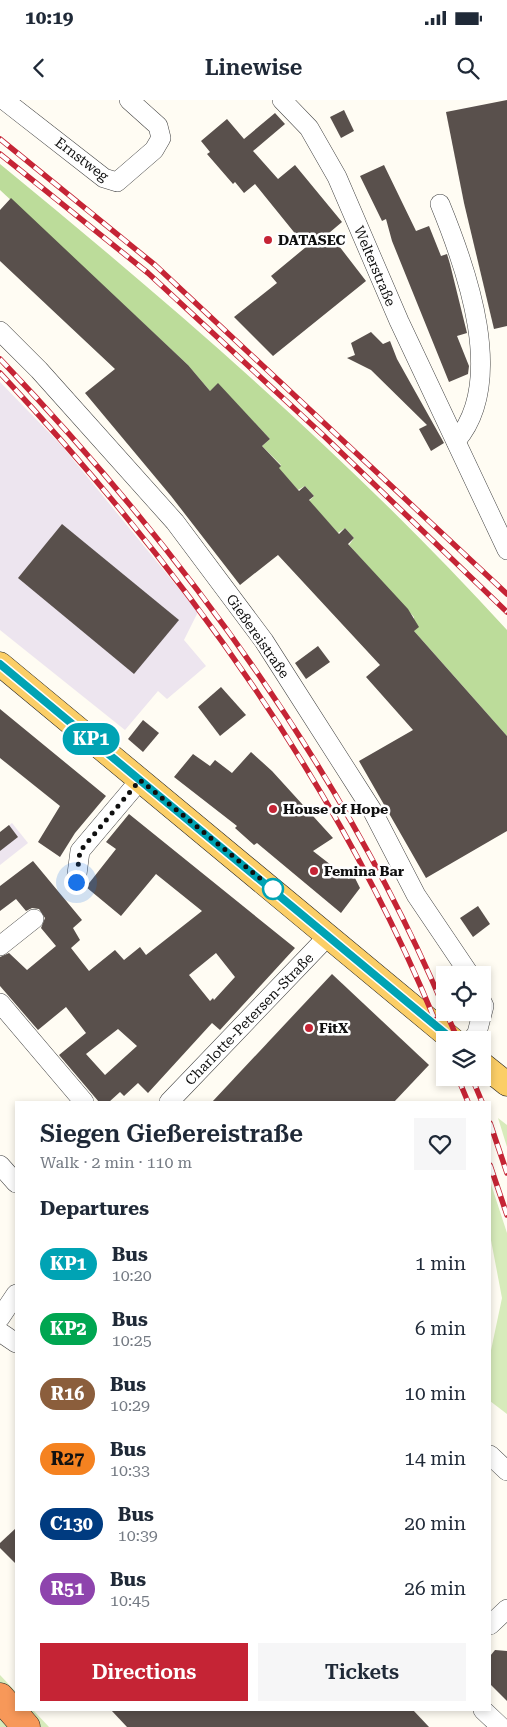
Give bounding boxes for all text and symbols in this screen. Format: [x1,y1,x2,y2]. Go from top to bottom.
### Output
text: 10:19 [25,6,74,29]
icon: back [25,54,53,82]
icon: search [454,54,482,82]
text: Linewise [205,55,302,80]
street label: Ernstweg [52,134,112,184]
street label: Welterstraße [351,224,399,309]
place label: DATASEC [278,232,346,248]
marker: DATASEC [262,234,274,246]
street label: Gießereistraße [223,591,293,681]
line badge: KP1 [62,723,120,755]
text: KP1 [73,728,109,749]
place label: House of Hope [283,801,388,817]
marker: House of Hope [267,803,279,815]
place label: Femina Bar [324,863,405,879]
marker: Femina Bar [308,865,320,877]
your location [64,870,89,895]
unlabelled marker [262,878,284,900]
street label: Charlotte-Petersen-Straße [182,949,317,1088]
map controls [436,966,491,1086]
button: locate [436,966,491,1021]
place label: FitX [319,1020,349,1036]
marker: FitX [303,1022,315,1034]
button: layers [436,1031,491,1086]
button: heart [414,1118,466,1170]
text: Siegen Gießereistraße [40,1120,303,1148]
text: Walk · 2 min · 110 m [40,1153,192,1172]
text: Departures [40,1197,149,1220]
text: Bus [112,1243,148,1266]
text: 1 min [415,1252,466,1275]
text: KP1 [50,1253,87,1274]
text: 10:20 [112,1266,152,1285]
text: Bus [112,1308,148,1331]
text: 6 min [415,1317,466,1340]
text: KP2 [50,1318,87,1339]
text: 10:25 [112,1331,152,1350]
text: Bus [110,1373,146,1396]
text: 10 min [404,1382,466,1405]
text: R16 [51,1383,84,1404]
text: 10:29 [110,1396,150,1415]
text: Bus [110,1438,146,1461]
text: 14 min [404,1447,466,1470]
text: R27 [51,1448,84,1469]
text: 10:33 [110,1461,150,1480]
text: Bus [118,1503,154,1526]
text: 20 min [404,1512,466,1535]
text: C130 [50,1513,93,1534]
text: 10:39 [118,1526,158,1545]
text: Bus [110,1568,146,1591]
text: 26 min [404,1577,466,1600]
text: R51 [51,1578,84,1599]
text: 10:45 [110,1591,150,1610]
button: Directions [40,1643,248,1701]
button: Tickets [258,1643,466,1701]

